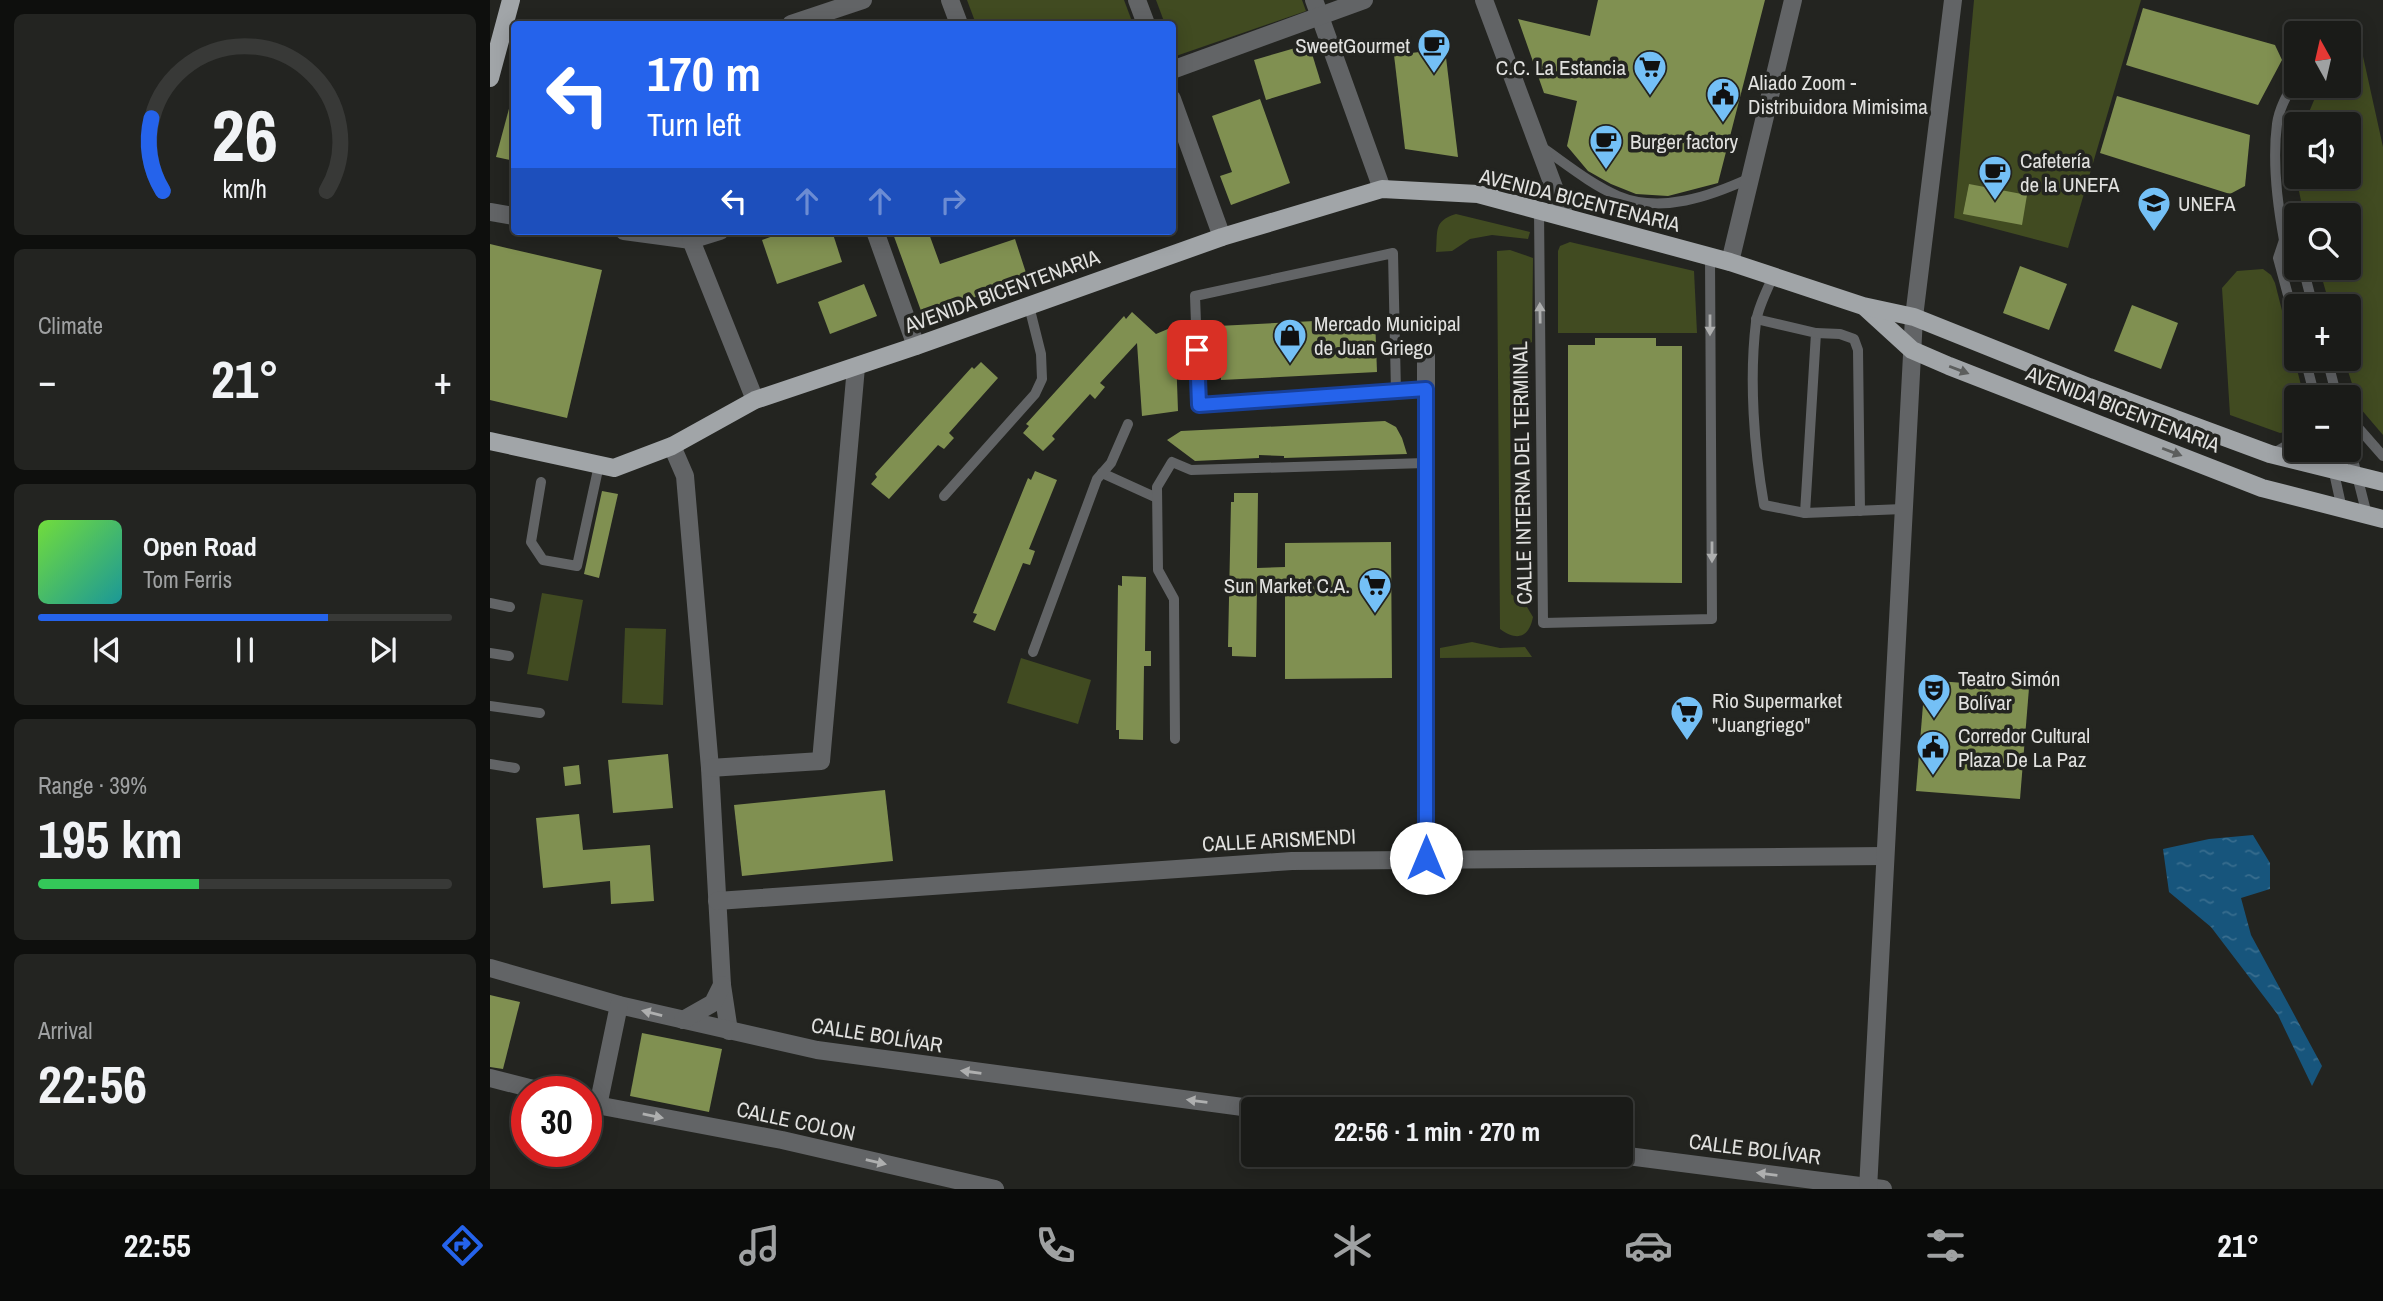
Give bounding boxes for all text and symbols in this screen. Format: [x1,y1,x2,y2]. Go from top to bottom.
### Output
north arrow [2284,21,2361,98]
map controls [2284,21,2361,462]
cafe icon: SweetGourmet [1415,26,1453,75]
place label: SweetGourmet [1295,31,1410,60]
text: 170 m [647,40,761,106]
supermarket icon: C.C. La Estancia [1631,48,1669,97]
icon: left [532,49,623,140]
place label: C.C. La Estancia [1496,53,1626,82]
place label: Aliado Zoom - Distribuidora Mimisima [1747,68,1928,121]
public building icon: Aliado Zoom - Distribuidora Mimisima [1704,75,1742,124]
text: 26 [212,86,278,184]
text: Turn left [647,103,741,146]
button: sound [2284,112,2361,189]
cafe icon: Burger factory [1587,122,1625,171]
place label: Burger factory [1630,127,1739,156]
place label: Cafetería de la UNEFA [2020,146,2120,199]
cafe icon: Cafetería de la UNEFA [1976,153,2014,202]
street label: AVENIDA BICENTENARIA [1476,161,1684,239]
text: km/h [223,171,267,205]
icon: left [715,182,753,220]
icon: ahead [788,182,826,220]
icon: ahead [861,182,899,220]
icon: right [934,182,972,220]
school or university icon: UNEFA [2135,184,2173,233]
place label: UNEFA [2178,189,2236,218]
button: search [2284,203,2361,280]
street label: AVENIDA BICENTENARIA [900,242,1104,340]
button: + [2284,294,2361,371]
one-way arrow [1534,302,1546,324]
place label: Mercado Municipal de Juan Griego [1314,309,1460,362]
text: Climate [38,310,103,341]
one-way arrow [1704,314,1716,336]
shop icon: Mercado Municipal de Juan Griego [1271,316,1309,365]
pin [1167,320,1227,380]
icon: arrive [1178,331,1216,369]
street label: CALLE INTERNA DEL TERMINAL [1505,341,1539,605]
text: 21° [211,344,279,414]
text: − [38,355,56,406]
text: + [434,355,452,406]
street label: AVENIDA BICENTENARIA [2021,358,2225,460]
one-way arrow [1949,365,1970,376]
button: − [2284,385,2361,462]
one-way arrow [2161,446,2182,457]
text: Open Road [143,529,257,564]
one-way arrow [1706,542,1717,564]
text: Tom Ferris [143,564,232,595]
supermarket icon: Sun Market C.A. [1356,566,1394,615]
place label: Sun Market C.A. [1224,571,1350,600]
icon: previous [88,631,126,669]
icon: pause [226,631,264,669]
icon: next [364,631,402,669]
place label: Teatro Simón Bolívar [1958,664,2060,717]
theatre icon: Teatro Simón Bolívar [1915,671,1953,720]
place label: Rio Supermarket "Juangriego" [1712,686,1842,739]
supermarket icon: Rio Supermarket "Juangriego" [1668,693,1706,742]
place label: Corredor Cultural Plaza De La Paz [1958,721,2090,774]
public building icon: Corredor Cultural Plaza De La Paz [1914,728,1952,777]
text: Range · 39% [38,770,147,801]
text: 195 km [38,804,183,874]
street label: CALLE ARISMENDI [1201,821,1357,859]
position arrow [1389,821,1463,895]
one-way arrow [640,1007,662,1018]
street label: CALLE BOLÍVAR [809,1010,945,1060]
text: Arrival [38,1015,93,1046]
text: 22:56 [38,1049,147,1119]
one-way arrow [960,1066,982,1077]
speed limit sign: 30 [511,1076,602,1167]
street label: CALLE COLON [734,1094,858,1148]
one-way arrow [1186,1095,1208,1106]
one-way arrow [642,1111,664,1122]
text: 22:56 · 1 min · 270 m [1334,1114,1540,1149]
street label: CALLE BOLÍVAR [1687,1127,1823,1171]
one-way arrow [865,1157,887,1168]
one-way arrow [1756,1168,1778,1179]
icon: directions [438,1221,487,1270]
icon: music [735,1221,784,1270]
icon: phone [1031,1221,1080,1270]
icon: climate [1328,1221,1377,1270]
icon: car [1624,1221,1673,1270]
icon: filters [1921,1221,1970,1270]
text: 22:55 [124,1224,191,1267]
text: 21° [2217,1224,2259,1267]

